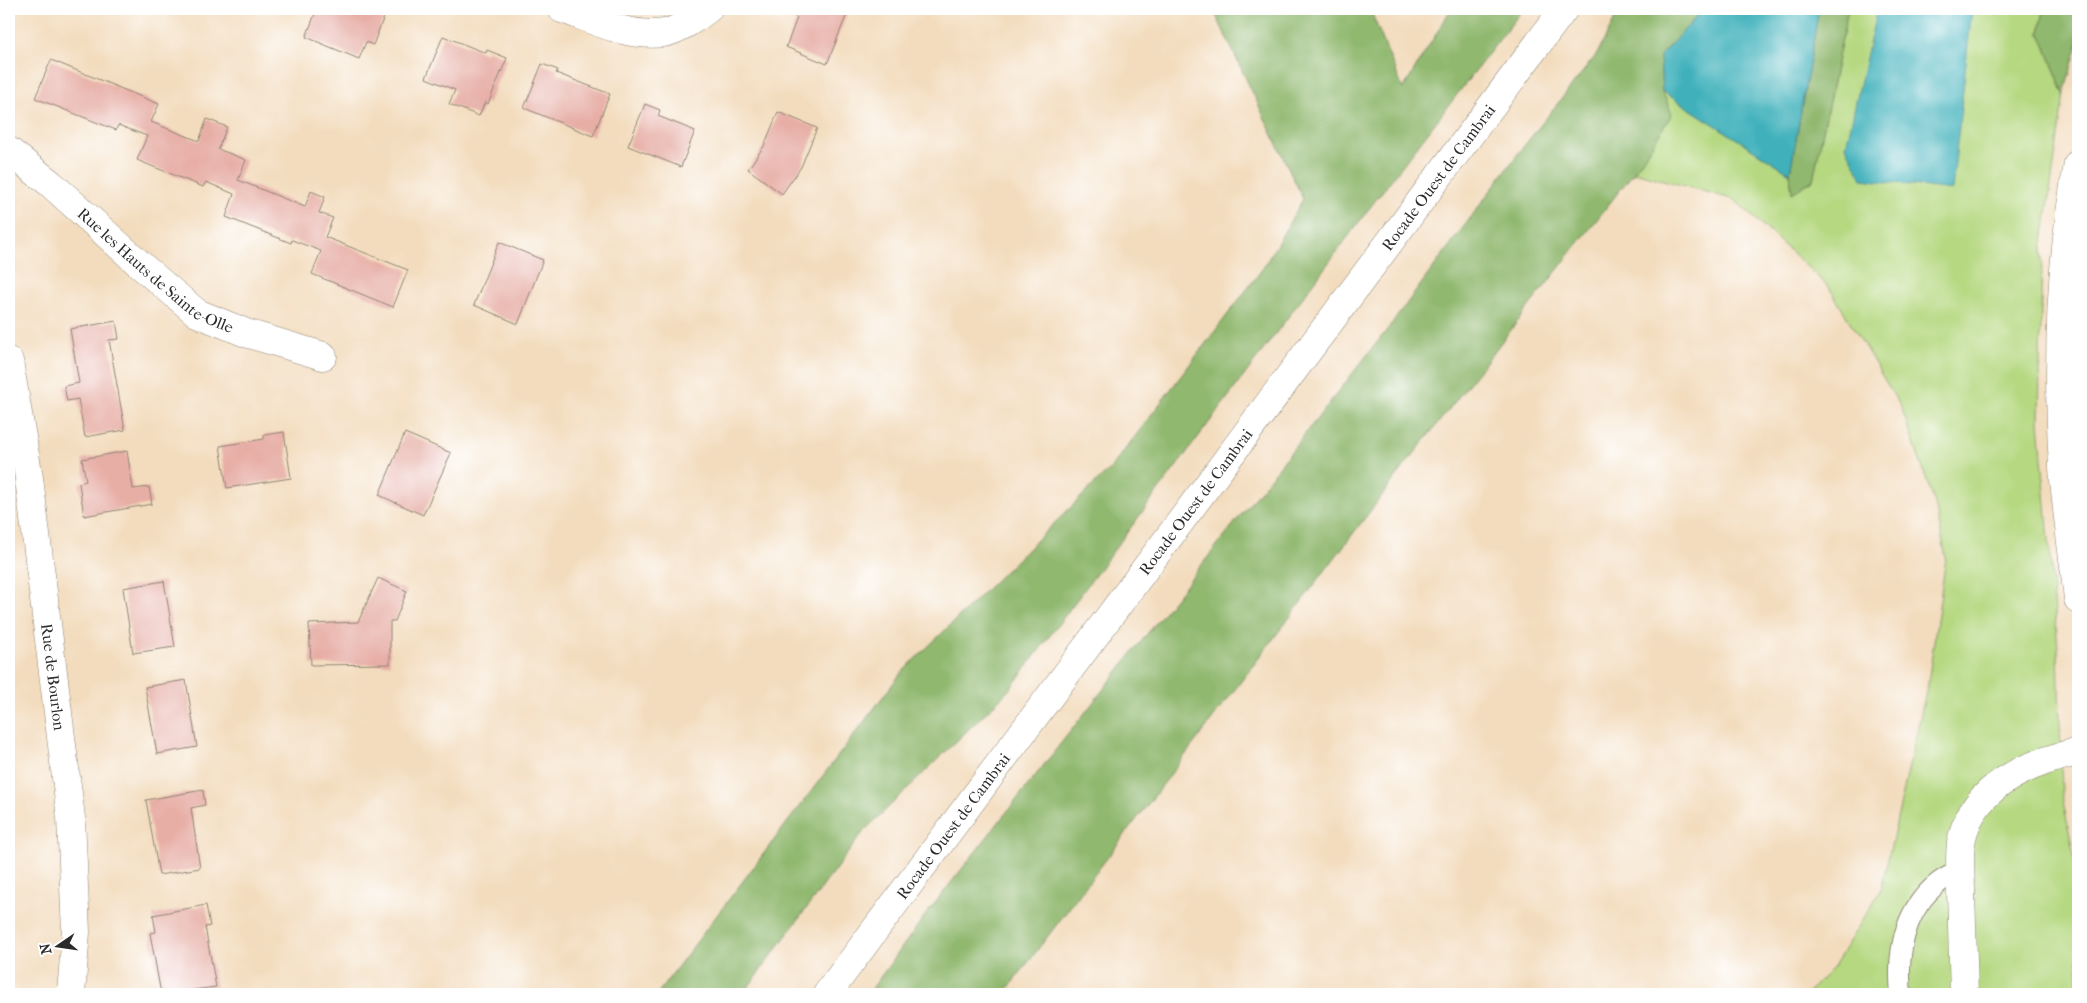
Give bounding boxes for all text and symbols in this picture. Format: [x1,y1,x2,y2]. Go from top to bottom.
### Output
street label: Rocade Ouest de Cambrai [1378,101,1499,254]
street label: Rue les Hauts de Sainte-Olle [74,204,236,337]
street label: Rocade Ouest de Cambrai [1135,425,1257,579]
street label: Rue de Bourlon [37,622,69,732]
street label: Rocade Ouest de Cambrai [892,749,1014,903]
north arrow [32,920,82,970]
text: N [36,941,55,956]

